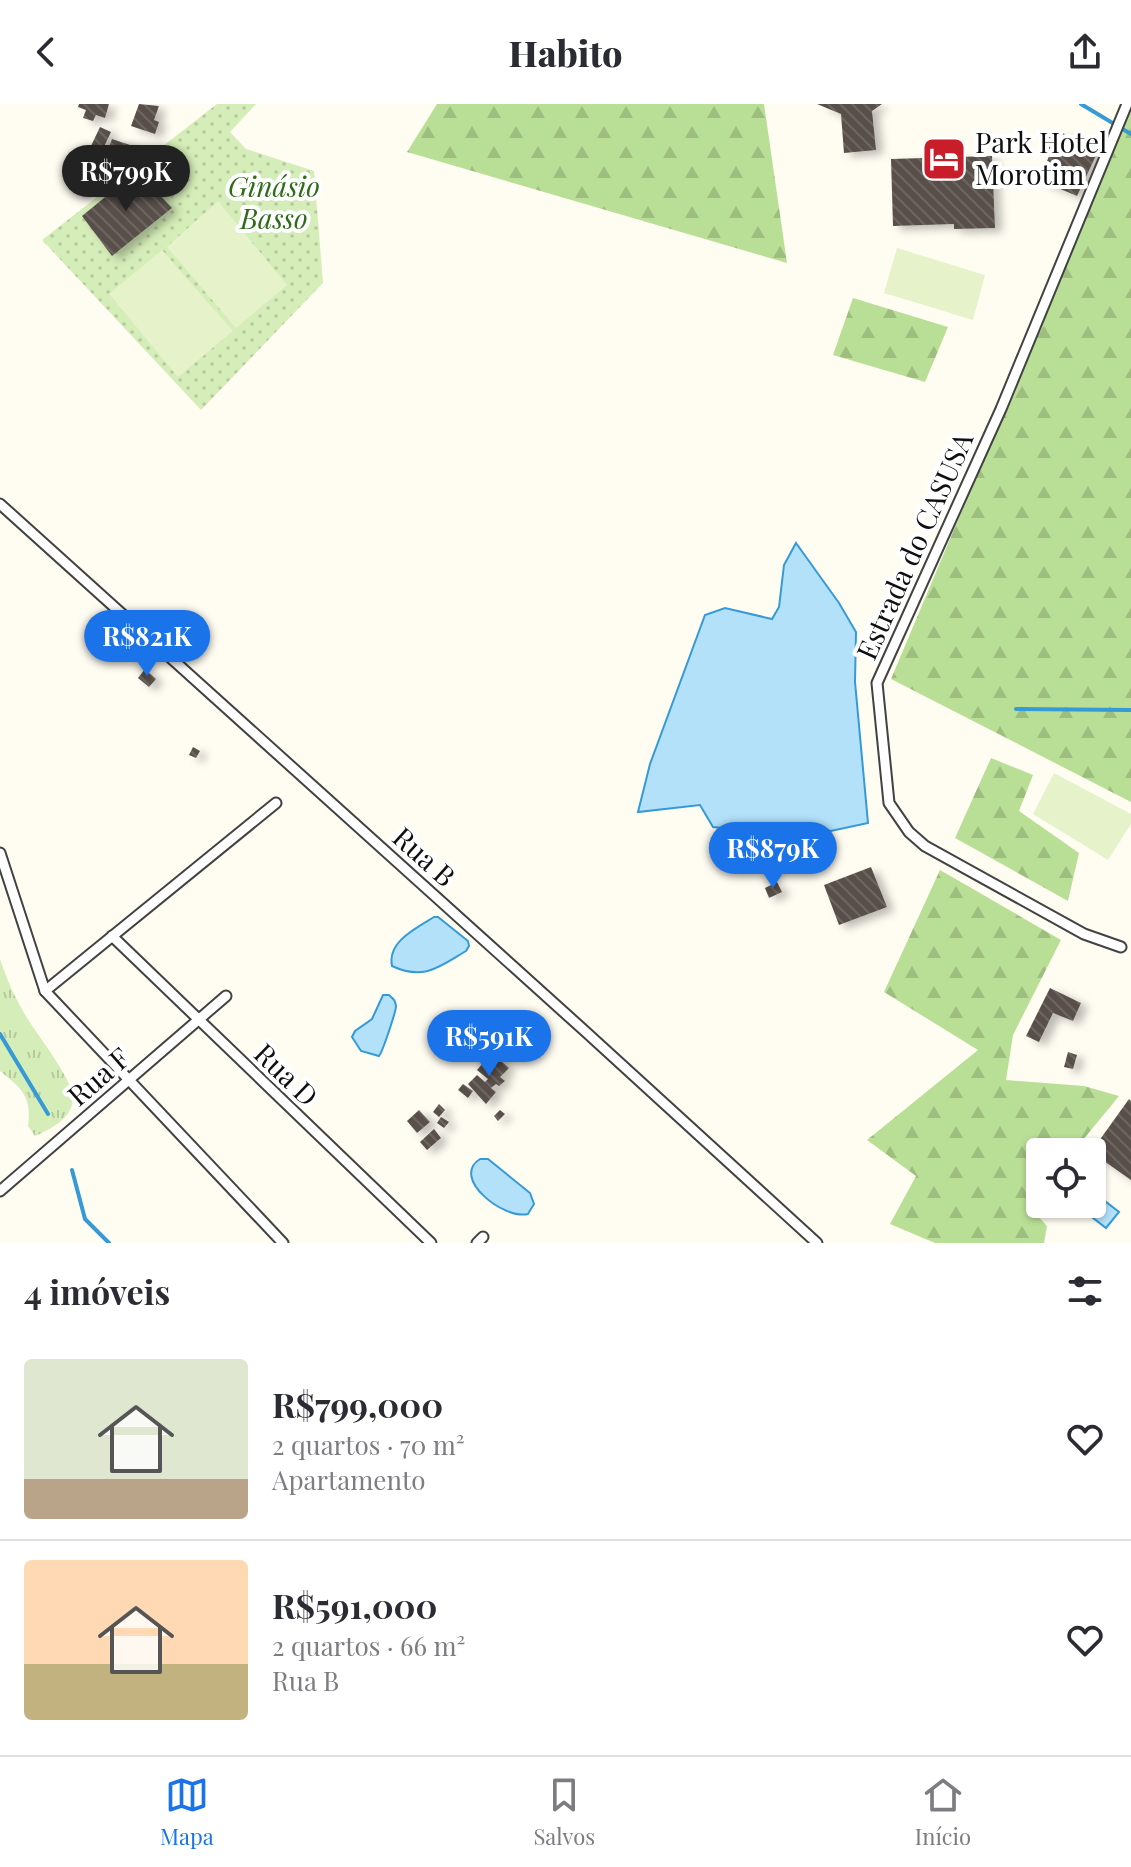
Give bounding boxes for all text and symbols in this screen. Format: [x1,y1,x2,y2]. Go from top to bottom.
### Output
text: Habito [509,28,622,76]
icon: back [24,30,68,74]
icon: share [1063,30,1107,74]
place label: Park Hotel Morotim [975,123,1107,192]
hotel icon: Park Hotel Morotim [920,135,968,183]
pin: R$799K [61,145,191,213]
text: R$799K [80,153,172,188]
park label: Ginásio Basso [228,167,320,236]
street label: Estrada do CASUSA [847,426,981,665]
pin: R$821K [82,610,212,678]
text: R$821K [102,618,192,653]
street label: Rua B [386,818,464,894]
pin: R$879K [708,822,838,890]
text: R$879K [727,830,819,865]
pin: R$591K [424,1010,554,1078]
text: R$591K [445,1018,533,1053]
street label: Rua D [247,1034,327,1113]
street label: Rua F [59,1039,137,1113]
map controls [1026,1138,1106,1218]
button: locate [1026,1138,1106,1218]
text: 4 imóveis [24,1268,170,1314]
icon: filters [1063,1269,1107,1313]
text: R$799,000 [272,1381,443,1427]
icon: home [88,1391,184,1487]
icon: heart [1063,1417,1107,1461]
text: 2 quartos · 70 m² [272,1427,465,1462]
text: Apartamento [272,1462,425,1497]
text: R$591,000 [272,1582,437,1628]
icon: home [88,1592,184,1688]
icon: heart [1063,1618,1107,1662]
text: 2 quartos · 66 m² [272,1628,465,1663]
text: Rua B [272,1663,339,1698]
tab: Mapa [160,1773,214,1851]
tab: Salvos [533,1773,595,1851]
tab: Início [915,1773,971,1851]

